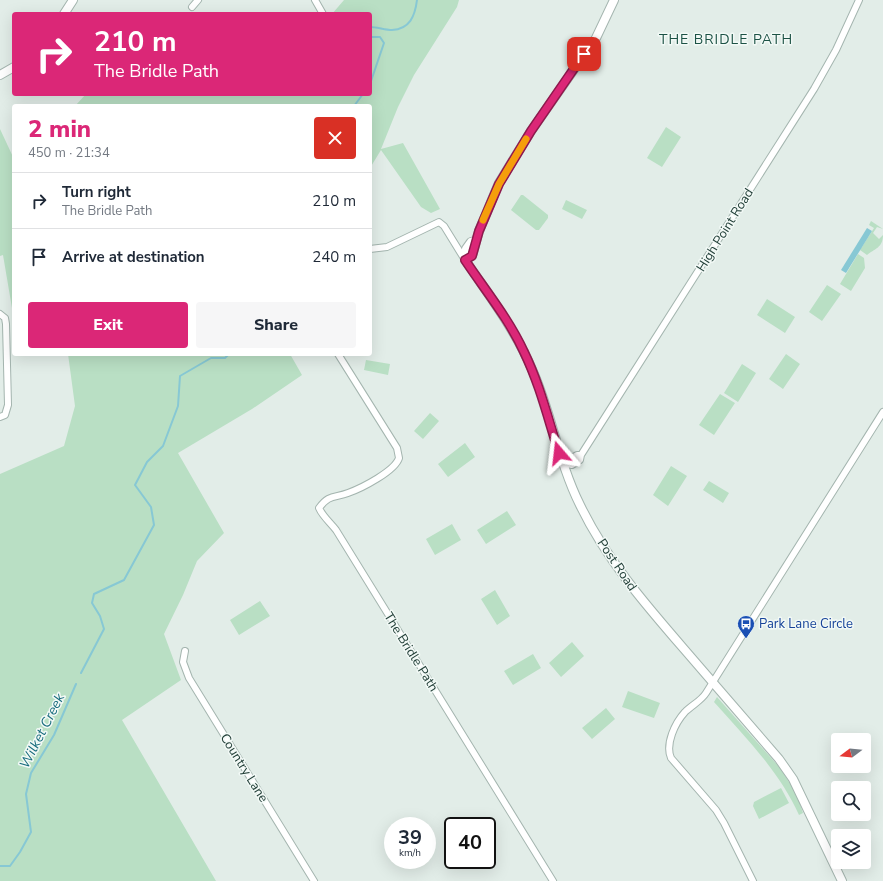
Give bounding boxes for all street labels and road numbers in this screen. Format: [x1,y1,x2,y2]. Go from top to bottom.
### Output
street label: High Point Road [692,185,758,275]
street label: Post Road [593,535,641,595]
street label: The Bridle Path [379,609,443,695]
street label: Country Lane [216,730,272,806]

